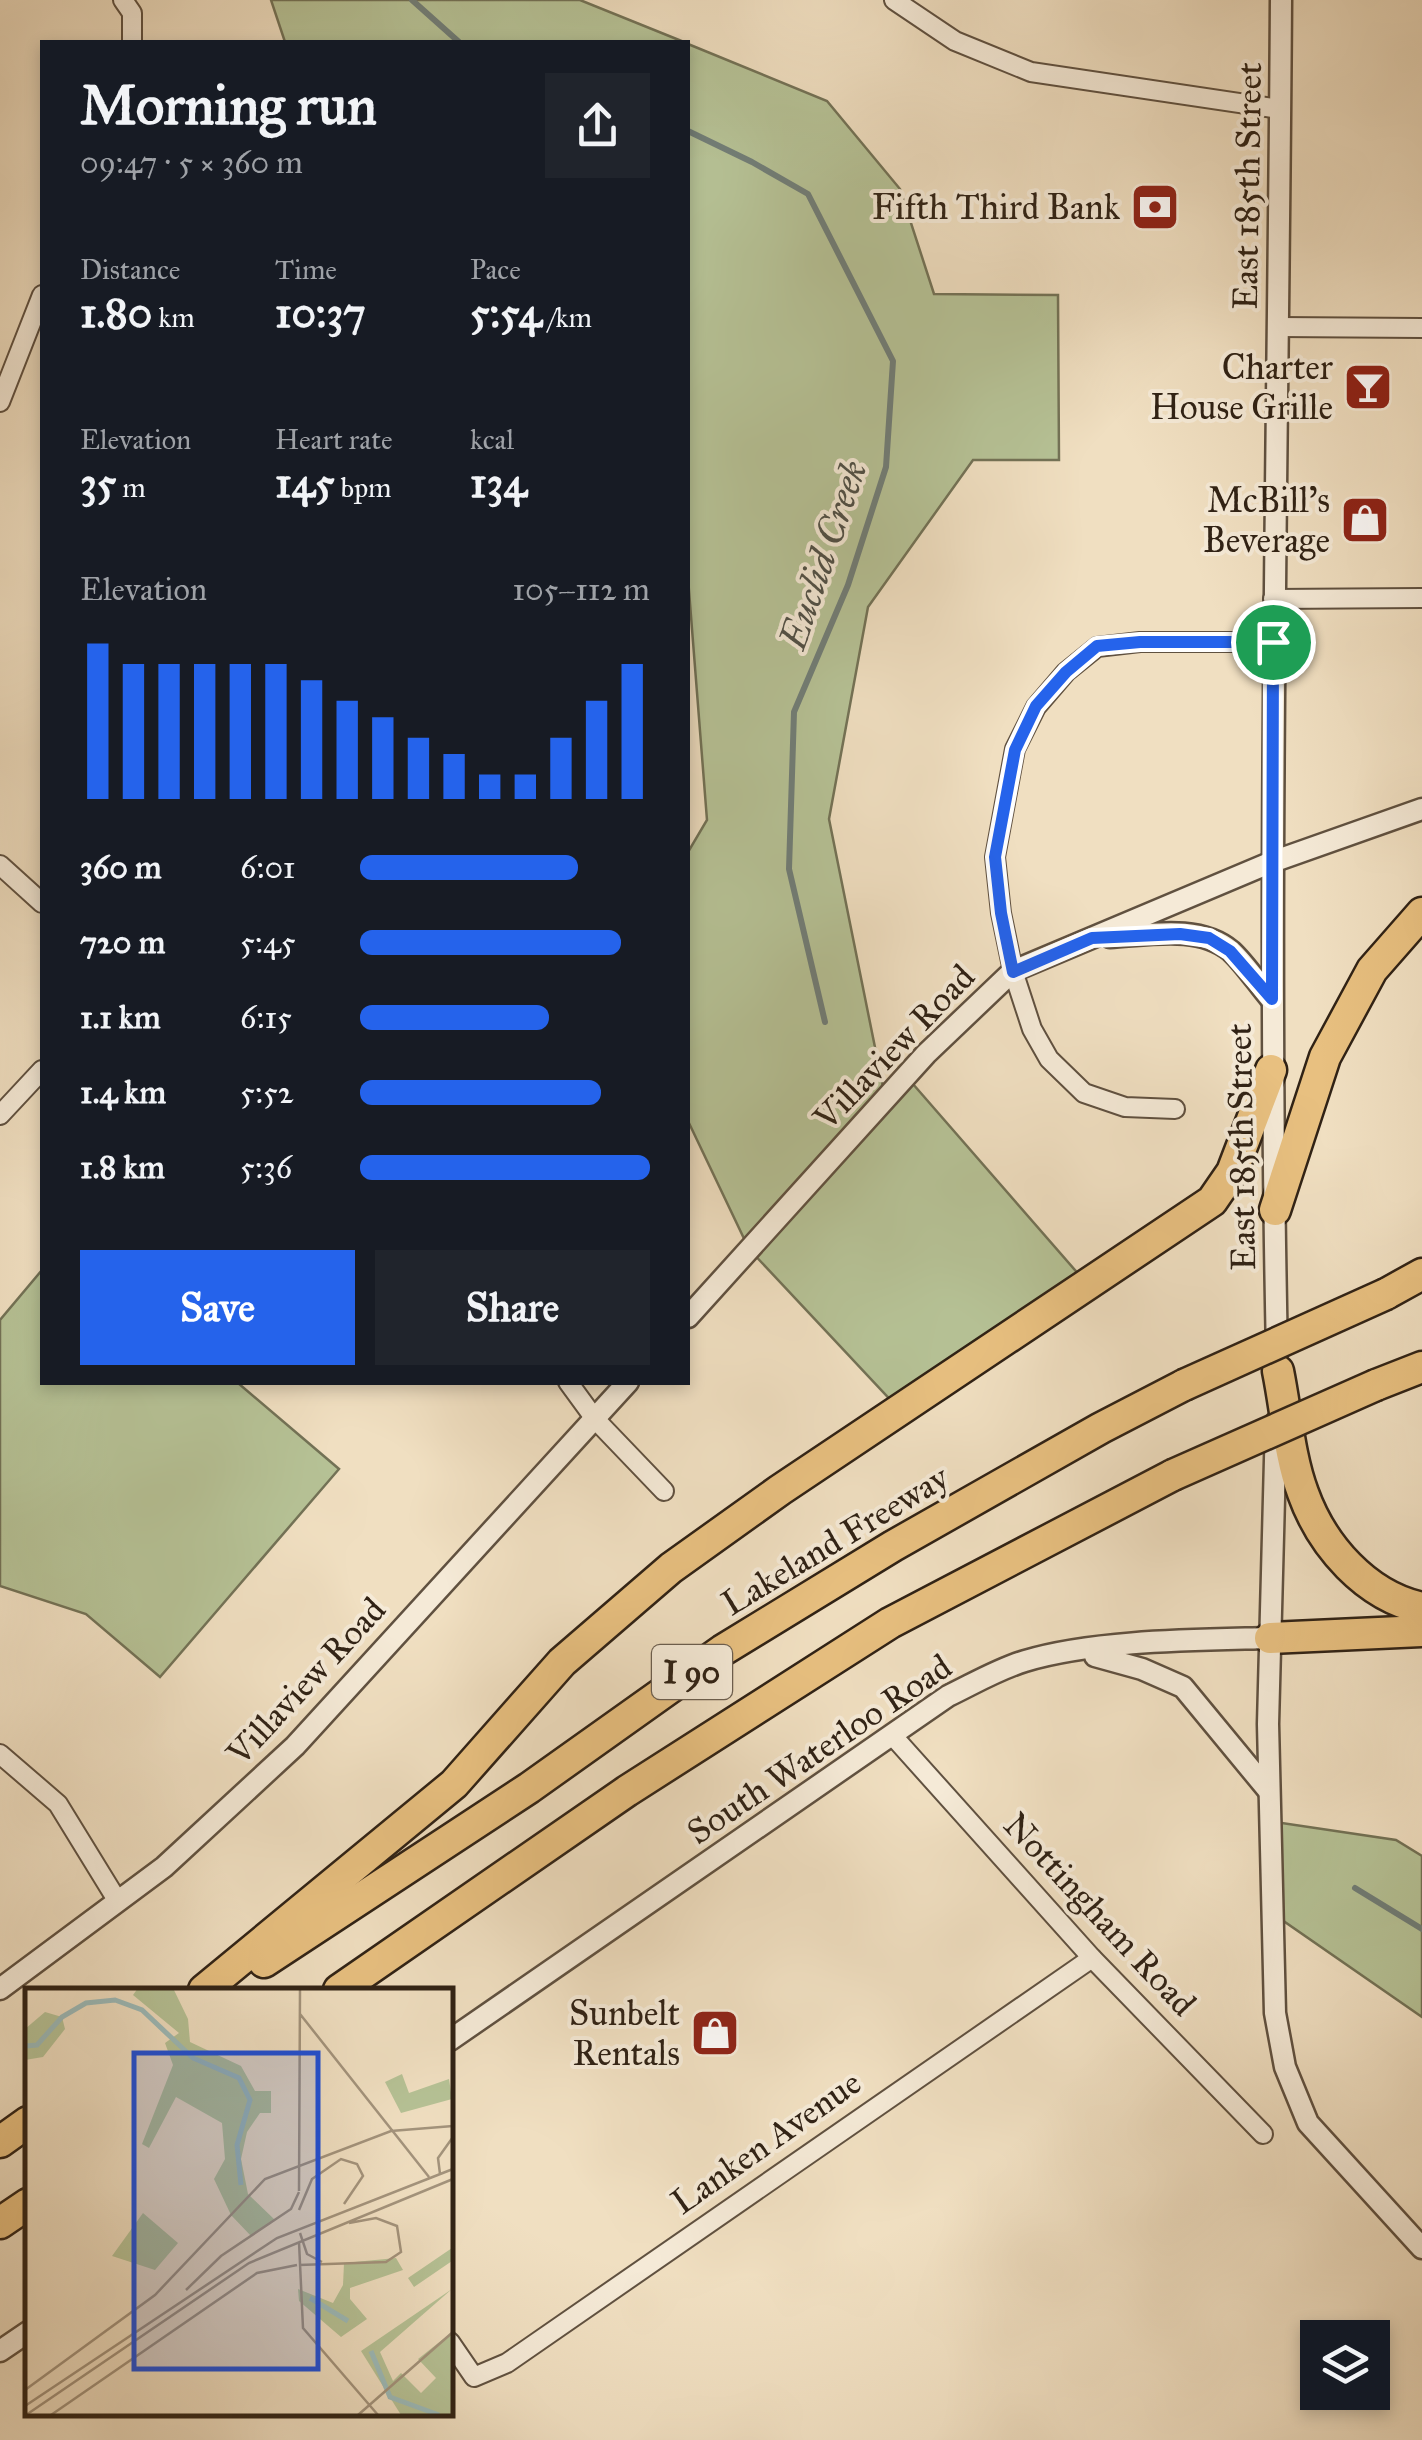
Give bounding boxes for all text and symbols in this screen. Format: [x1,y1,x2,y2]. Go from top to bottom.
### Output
street label: East 185th Street [1224,62,1271,310]
text: Morning run [80,72,377,139]
button: share [545,73,650,178]
text: 09:47 · 5 × 360 m [80,143,303,182]
bank icon: Fifth Third Bank [1129,181,1181,233]
place label: Fifth Third Bank [872,186,1121,229]
text: Distance [80,252,180,287]
text: Time [275,252,337,287]
text: Pace [470,252,521,287]
text: 1.80 [80,287,152,339]
text: 10:37 [275,287,366,339]
text: 5:54 [470,287,542,339]
text: km [152,300,195,335]
text: /km [542,300,592,335]
place label: Charter House Grille [1150,346,1334,429]
bar icon: Charter House Grille [1342,361,1394,413]
text: Elevation [80,422,191,457]
text: Heart rate [275,422,393,457]
text: kcal [470,422,514,457]
water label: Euclid Creek [769,455,877,656]
text: 35 [80,457,116,509]
text: 145 [275,457,335,509]
text: 134 [470,457,527,509]
text: m [116,470,146,505]
text: bpm [335,470,392,505]
place label: McBill's Beverage [1203,479,1330,562]
shop icon: McBill's Beverage [1339,494,1391,546]
text: Elevation [80,570,207,609]
text: 105–112 m [512,570,650,609]
pin [1231,600,1316,685]
icon: arrive [1246,615,1301,670]
text: 360 m [80,848,162,887]
text: 6:01 [240,848,295,887]
text: 720 m [80,923,165,962]
text: 5:45 [240,923,296,962]
street label: Villaview Road [804,955,984,1140]
text: 1.1 km [80,998,161,1037]
text: 6:15 [240,998,292,1037]
street label: East 185th Street [1218,1023,1265,1271]
text: 1.4 km [80,1073,166,1112]
text: 5:52 [240,1073,294,1112]
text: 1.8 km [80,1148,165,1187]
text: 5:36 [240,1148,292,1187]
button: Save [80,1250,355,1365]
button: Share [375,1250,650,1365]
street label: Lakeland Freeway [714,1455,957,1625]
street label: Villaview Road [217,1588,395,1775]
road number: I 90 [652,1645,732,1699]
street label: South Waterloo Road [679,1645,960,1854]
street label: Nottingham Road [994,1804,1205,2025]
inset map [25,1988,452,2415]
place label: Sunbelt Rentals [569,1992,680,2075]
shop icon: Sunbelt Rentals [689,2007,741,2059]
street label: Lanken Avenue [663,2061,869,2224]
map controls [1300,2320,1390,2410]
button: layers [1300,2320,1390,2410]

